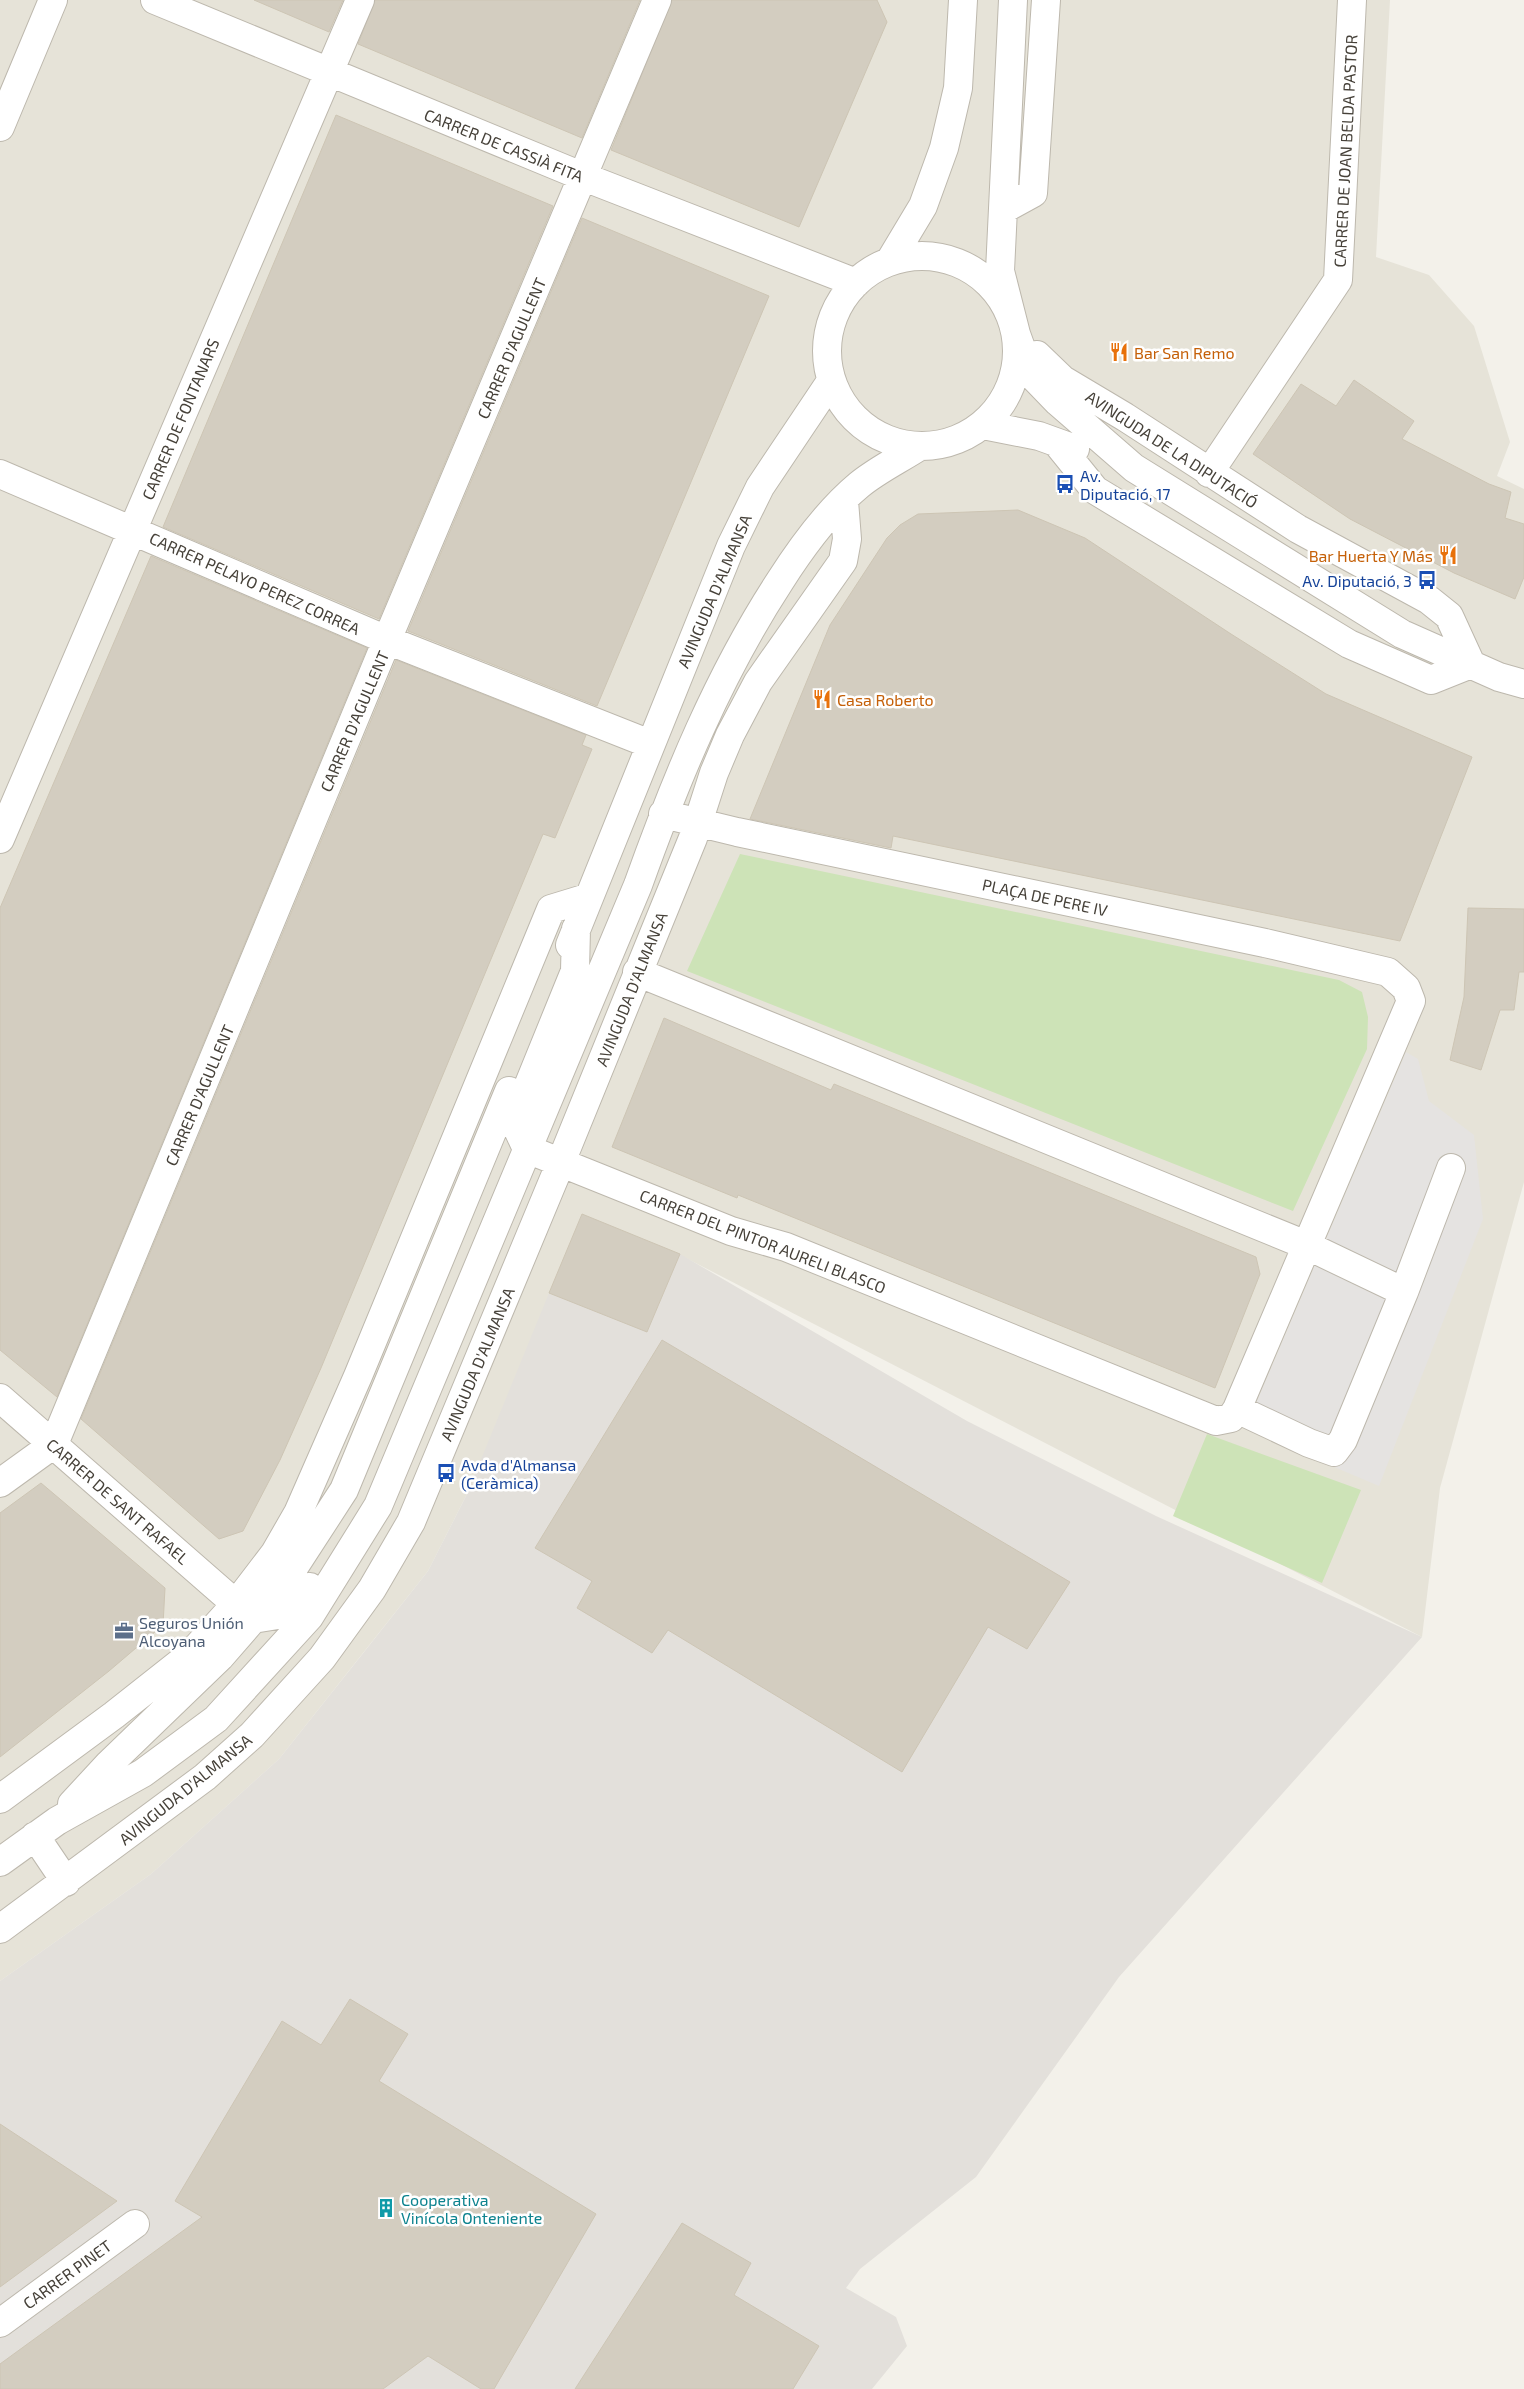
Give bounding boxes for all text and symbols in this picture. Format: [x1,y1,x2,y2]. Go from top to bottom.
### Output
street label: CARRER DE JOAN BELDA PASTOR [1329,34,1361,268]
street label: CARRER DE CASSIÀ FITA [422,104,586,186]
street label: CARRER D'AGULLENT [473,275,549,421]
street label: CARRER DE FONTANARS [137,336,223,502]
restaurant icon: Bar San Remo [1108,341,1130,363]
place label: Bar San Remo [1134,343,1234,362]
street label: AVINGUDA DE LA DIPUTACIÓ [1083,386,1261,512]
place label: Av. Diputació, 17 [1080,466,1171,503]
bus stop icon: Av. Diputació, 17 [1054,473,1076,495]
street label: AVINGUDA D'ALMANSA [673,511,755,671]
street label: CARRER PELAYO PEREZ CORREA [147,528,363,638]
restaurant icon: Bar Huerta Y Más [1437,544,1459,566]
place label: Bar Huerta Y Más [1309,546,1433,565]
bus stop icon: Av. Diputació, 3 [1416,569,1438,591]
place label: Av. Diputació, 3 [1302,571,1412,590]
street label: CARRER D'AGULLENT [316,648,392,794]
restaurant icon: Casa Roberto [811,688,833,710]
place label: Casa Roberto [837,690,934,709]
street label: PLAÇA DE PERE IV [980,874,1110,921]
street label: AVINGUDA D'ALMANSA [591,909,671,1069]
street label: CARRER D'AGULLENT [161,1022,237,1168]
street label: CARRER DEL PINTOR AURELI BLASCO [637,1185,889,1297]
street label: AVINGUDA D'ALMANSA [436,1284,518,1444]
street label: CARRER DE SANT RAFAEL [43,1434,193,1568]
place label: Avda d'Almansa (Ceràmica) [461,1455,576,1492]
bus stop icon: Avda d'Almansa (Ceràmica) [435,1462,457,1484]
place label: Seguros Unión Alcoyana [139,1613,244,1650]
office icon: Seguros Unión Alcoyana [113,1620,135,1642]
street label: AVINGUDA D'ALMANSA [115,1730,255,1848]
place label: Cooperativa Vinícola Onteniente [401,2190,542,2227]
building icon: Cooperativa Vinícola Onteniente [375,2197,397,2219]
street label: CARRER PINET [19,2236,115,2312]

